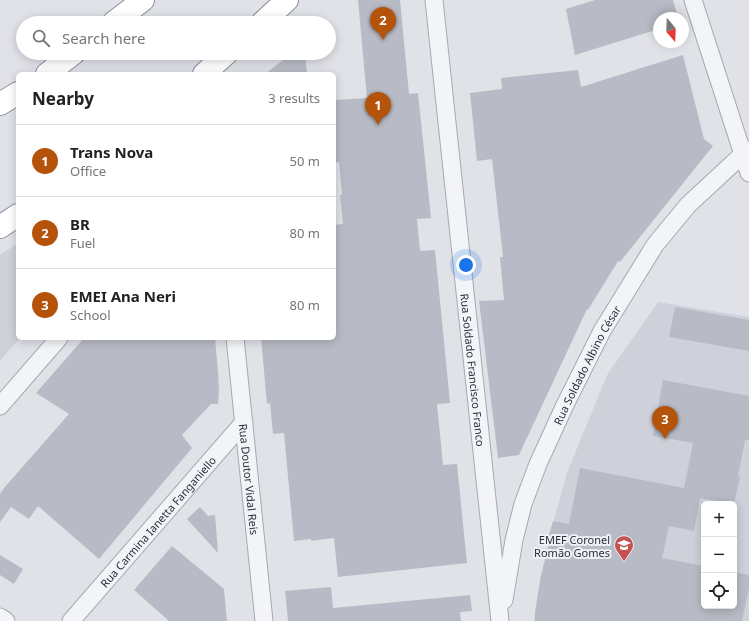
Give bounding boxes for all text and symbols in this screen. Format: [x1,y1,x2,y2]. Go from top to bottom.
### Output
pin: 2 [370,7,396,40]
north arrow [653,12,689,48]
search box [16,16,336,60]
icon: search [30,27,52,49]
text: Search here [62,28,145,48]
text: Nearby [32,87,94,110]
text: 3 results [268,89,320,107]
pin: 1 [365,92,391,125]
text: Trans Nova [70,142,153,162]
text: 1 [41,152,49,170]
text: 50 m [290,152,320,170]
text: Office [70,162,106,180]
text: BR [70,214,90,234]
text: 2 [41,224,49,242]
text: 80 m [290,224,320,242]
text: Fuel [70,234,95,252]
your location [456,255,476,275]
text: EMEI Ana Neri [70,286,176,306]
street label: Rua Soldado Francisco Franco [458,293,489,447]
text: 3 [41,296,49,314]
text: 80 m [290,296,320,314]
street label: Rua Soldado Albino César [549,302,624,427]
text: School [70,306,111,324]
pin: 3 [652,406,678,439]
street label: Rua Doutor Vidal Reis [236,423,263,536]
street label: Rua Carmina Ianetta Fanganiello [96,452,219,590]
map controls [701,501,737,609]
button: + [701,501,737,537]
place label: EMEF Coronel Romão Gomes [534,532,610,560]
school or university icon: EMEF Coronel Romão Gomes [613,534,635,562]
button: − [701,537,737,573]
button: locate [701,573,737,609]

